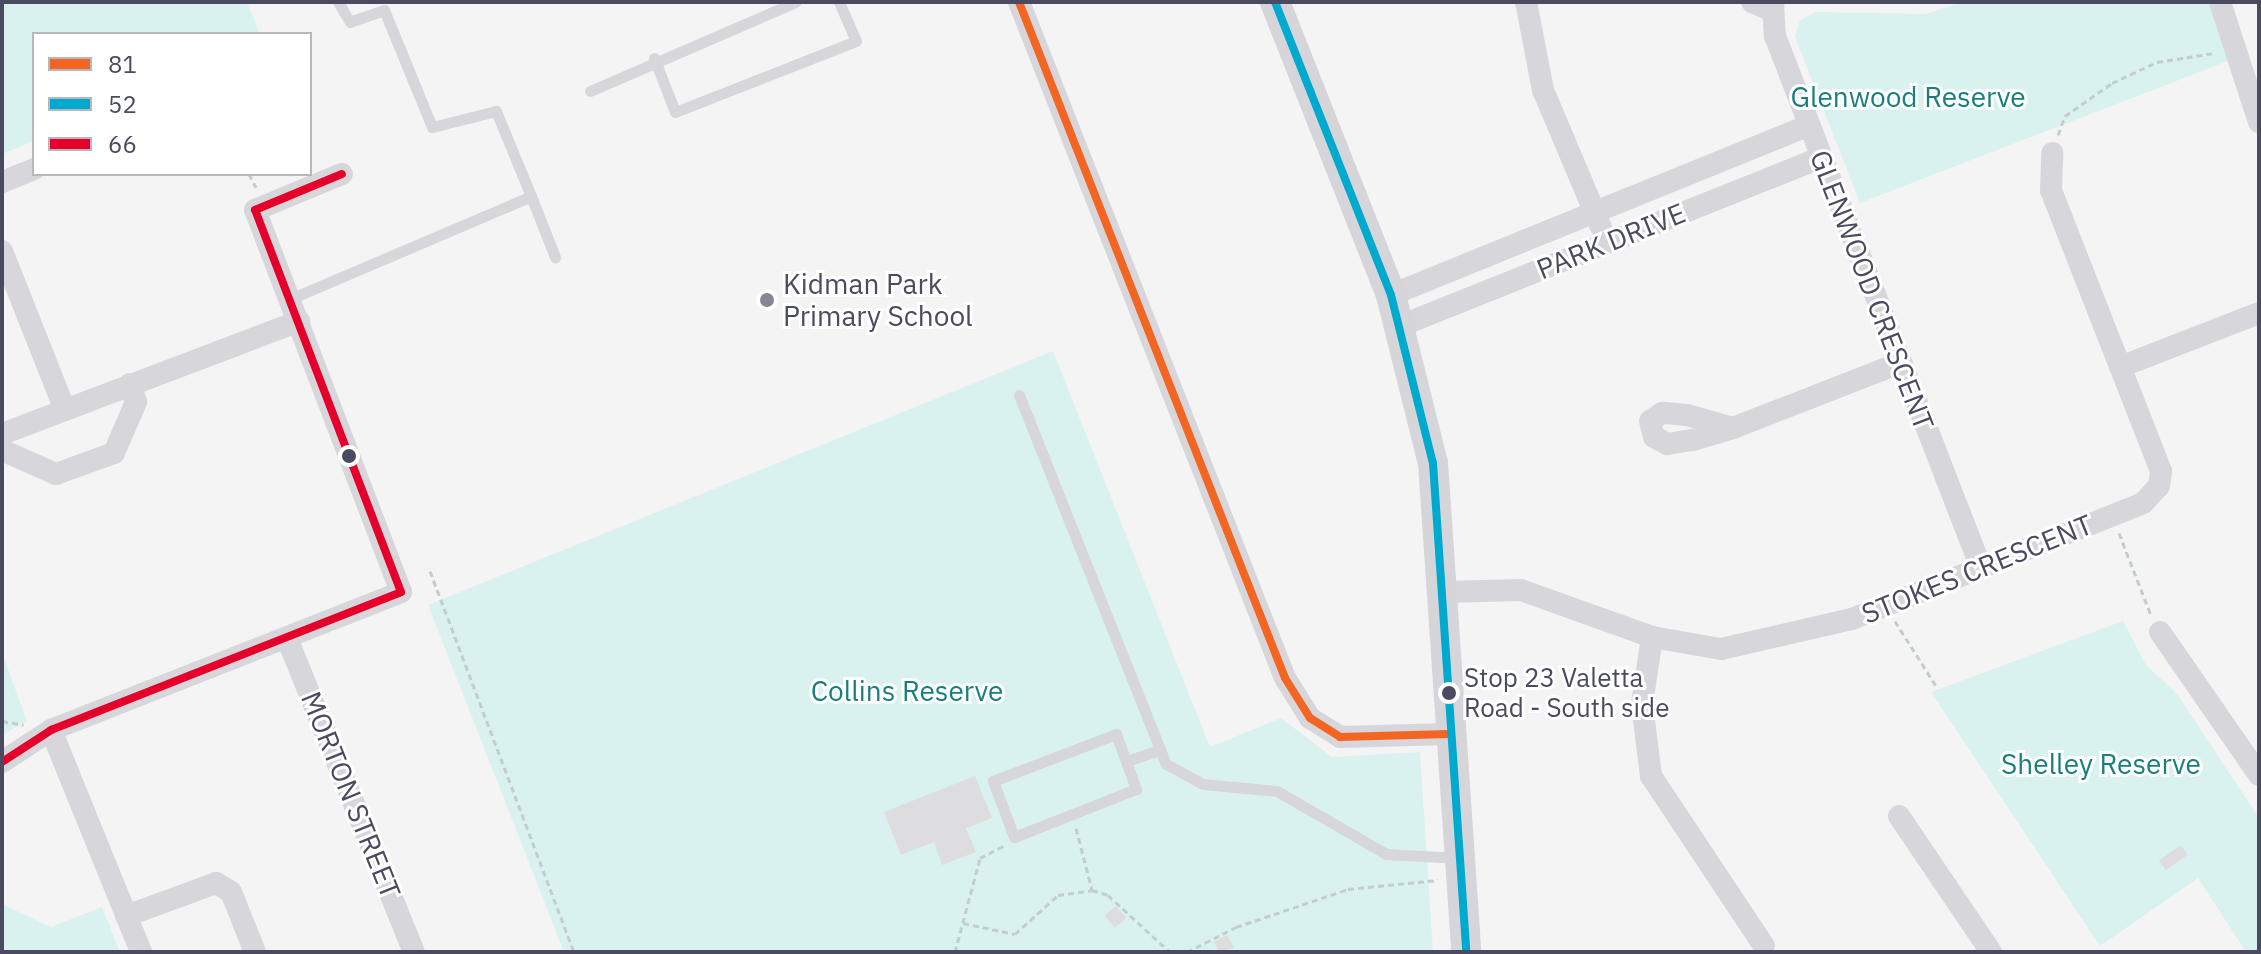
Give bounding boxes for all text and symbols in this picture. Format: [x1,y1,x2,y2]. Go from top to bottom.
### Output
legend [32,32,312,176]
text: 81 [108,48,137,80]
park label: Glenwood Reserve [1790,80,2026,114]
text: 52 [108,88,137,120]
text: 66 [108,128,137,160]
street label: GLENWOOD CRESCENT [1803,145,1941,435]
street label: PARK DRIVE [1532,196,1690,286]
place label: Kidman Park Primary School [783,267,973,333]
marker: Kidman Park Primary School [758,291,776,309]
unlabelled marker [341,448,357,464]
street label: STOKES CRESCENT [1857,507,2097,631]
place label: Stop 23 Valetta Road - South side [1464,662,1669,724]
park label: Collins Reserve [811,674,1003,708]
marker: Stop 23 Valetta Road - South side [1441,685,1457,701]
street label: MORTON STREET [294,687,408,903]
park label: Shelley Reserve [2001,747,2201,781]

